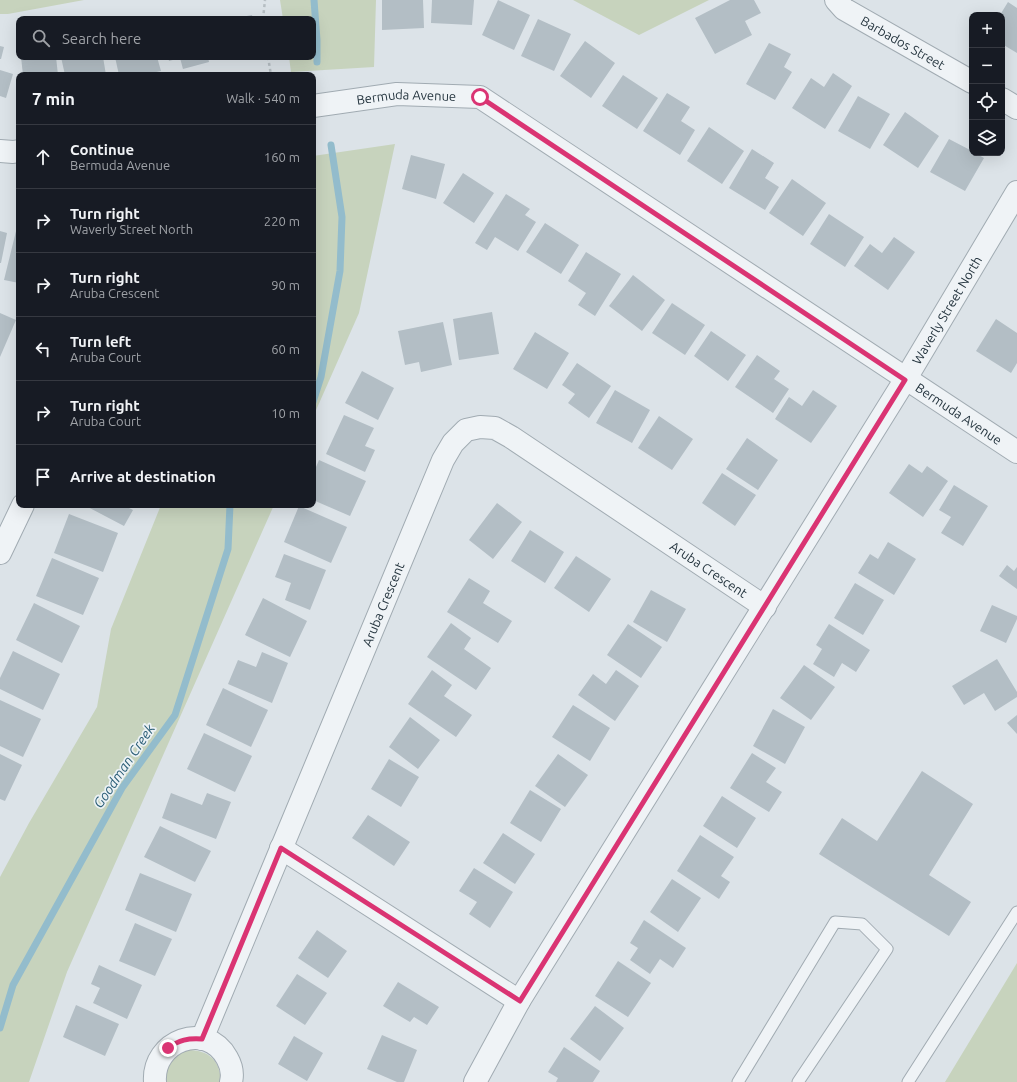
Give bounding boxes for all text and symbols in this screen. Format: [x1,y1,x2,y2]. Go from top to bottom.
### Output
map controls [969,12,1005,156]
button: + [969,12,1005,48]
street label: Barbados Street [859,13,947,72]
search box [16,16,316,60]
icon: search [30,27,52,49]
text: Search here [62,30,141,47]
button: − [969,48,1005,84]
button: locate [969,84,1005,120]
street label: Bermuda Avenue [355,87,456,107]
route start [471,88,489,106]
text: 7 min [32,89,75,108]
text: Walk · 540 m [226,91,300,105]
button: layers [969,120,1005,156]
text: Continue [70,141,134,158]
icon: ahead [32,146,54,168]
text: 160 m [264,150,300,164]
text: Bermuda Avenue [70,158,170,172]
text: Turn right [70,205,140,222]
icon: right [32,210,54,232]
text: 220 m [264,214,300,228]
text: Waverly Street North [70,222,193,236]
street label: Waverly Street North [909,253,984,366]
text: Turn right [70,269,140,286]
icon: right [32,274,54,296]
text: 90 m [271,278,300,292]
text: Aruba Crescent [70,286,159,300]
text: Turn left [70,333,131,350]
icon: left [32,338,54,360]
text: 60 m [271,342,300,356]
text: Aruba Court [70,350,141,364]
street label: Bermuda Avenue [913,380,1005,447]
text: Turn right [70,397,140,414]
icon: right [32,402,54,424]
text: 10 m [271,406,300,420]
text: Aruba Court [70,414,141,428]
icon: arrive [32,466,54,488]
text: Arrive at destination [70,468,216,485]
street label: Aruba Crescent [668,539,750,600]
street label: Aruba Crescent [359,560,407,648]
water label: Goodman Creek [90,720,158,811]
route end [159,1039,177,1057]

